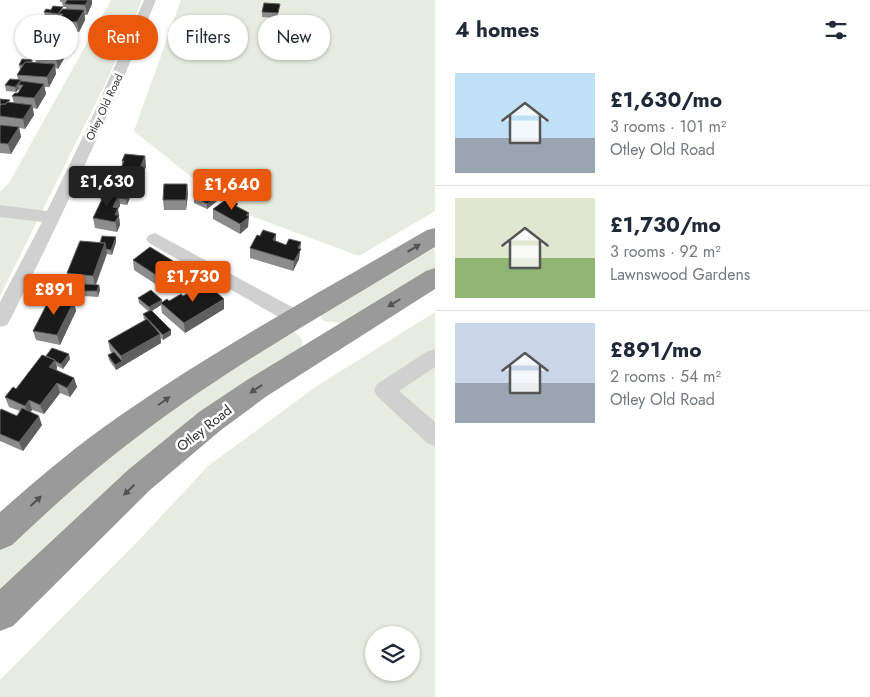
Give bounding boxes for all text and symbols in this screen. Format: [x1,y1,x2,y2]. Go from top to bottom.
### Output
chip: Buy [15,15,78,60]
chip: Rent [88,15,158,60]
chip: Filters [168,15,248,60]
chip: New [258,15,330,60]
text: 4 homes [455,15,539,45]
icon: filters [822,16,850,44]
street label: Otley Old Road [82,71,126,143]
text: £1,630/mo [610,85,722,115]
icon: home [495,93,555,153]
text: 3 rooms · 101 m² [610,115,726,138]
text: Otley Old Road [610,138,715,161]
pin: £1,630 [66,166,148,208]
pin: £1,640 [191,168,273,211]
text: £1,630 [80,170,134,193]
text: £1,640 [204,173,260,196]
text: £1,730/mo [610,210,721,240]
icon: home [495,218,555,278]
text: 3 rooms · 92 m² [610,240,721,263]
one-way arrow [408,244,421,253]
pin: £1,730 [152,260,234,303]
text: Lawnswood Gardens [610,263,750,286]
text: £1,730 [166,265,220,288]
pin: £891 [24,274,84,316]
text: £891 [35,278,73,301]
one-way arrow [387,298,400,308]
text: £891/mo [610,335,702,365]
icon: home [495,343,555,403]
text: 2 rooms · 54 m² [610,365,721,388]
one-way arrow [249,384,263,394]
text: Otley Old Road [610,388,715,411]
one-way arrow [158,396,171,406]
street label: Otley Road [172,400,236,456]
one-way arrow [123,484,135,496]
one-way arrow [30,495,42,507]
map controls [365,626,420,681]
button: layers [365,626,420,681]

